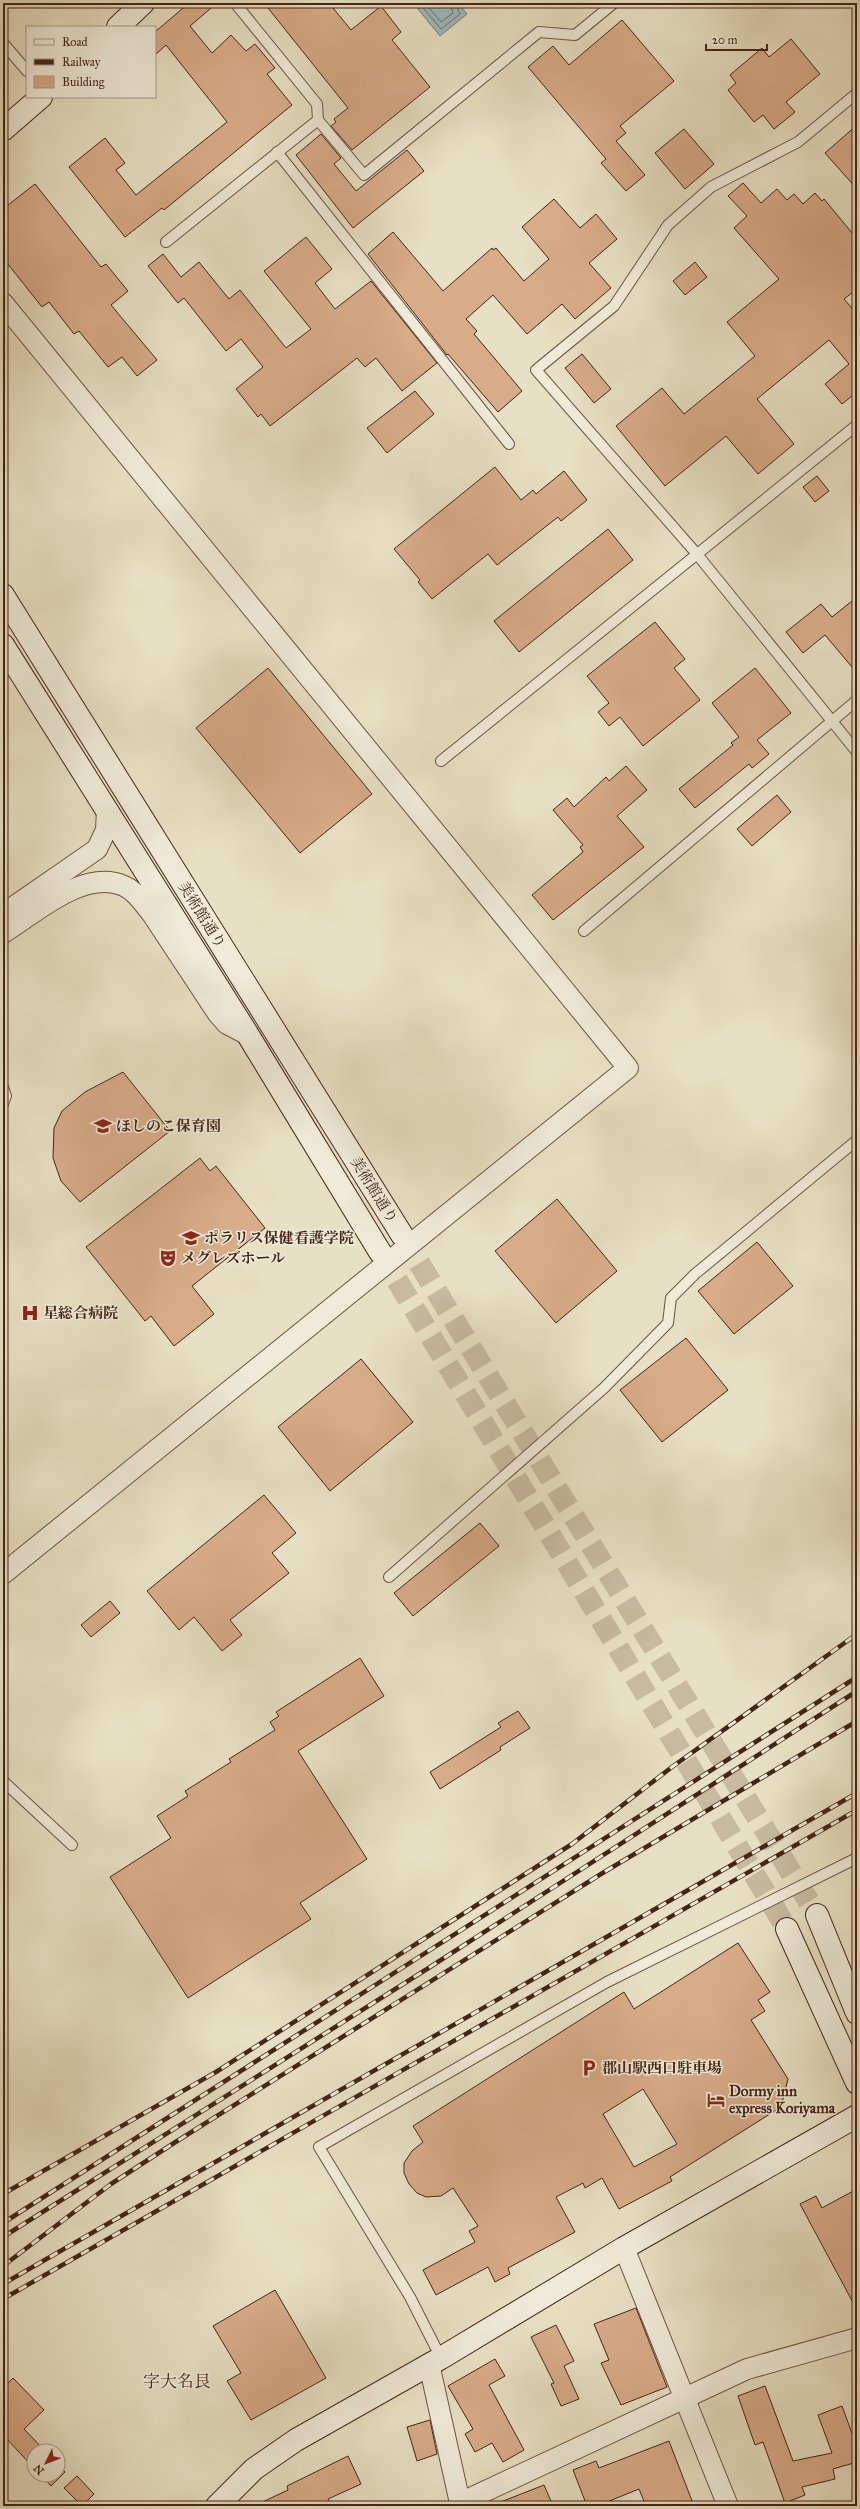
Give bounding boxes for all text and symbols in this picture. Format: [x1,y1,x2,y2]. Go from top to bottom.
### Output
legend [26,26,156,98]
scale bar [706,26,767,52]
text: 20 m [712,33,738,47]
text: Road [62,35,88,49]
text: Railway [62,55,101,69]
text: Building [62,75,105,90]
street label: 美術館通り [174,878,230,952]
school or university icon: ほしのこ保育園 [93,1116,113,1136]
place label: ほしのこ保育園 [116,1117,221,1135]
street label: 美術館通り [346,1153,402,1227]
school or university icon: ポラリス保健看護学院 [181,1228,201,1248]
place label: ポラリス保健看護学院 [204,1229,354,1247]
theatre icon: メグレズホール [158,1248,178,1268]
place label: メグレズホール [181,1249,285,1267]
hospital icon: 星総合病院 [20,1303,40,1323]
place label: 星総合病院 [43,1304,118,1322]
parking icon: 郡山駅西口駐車場 [579,2058,599,2078]
place label: 郡山駅西口駐車場 [602,2059,722,2077]
place label: Dormy inn express Koriyama [729,2082,836,2118]
hotel icon: Dormy inn express Koriyama [706,2090,726,2110]
district label: 字大名艮 [143,2371,211,2392]
north arrow [26,2443,66,2483]
text: N [31,2461,47,2477]

